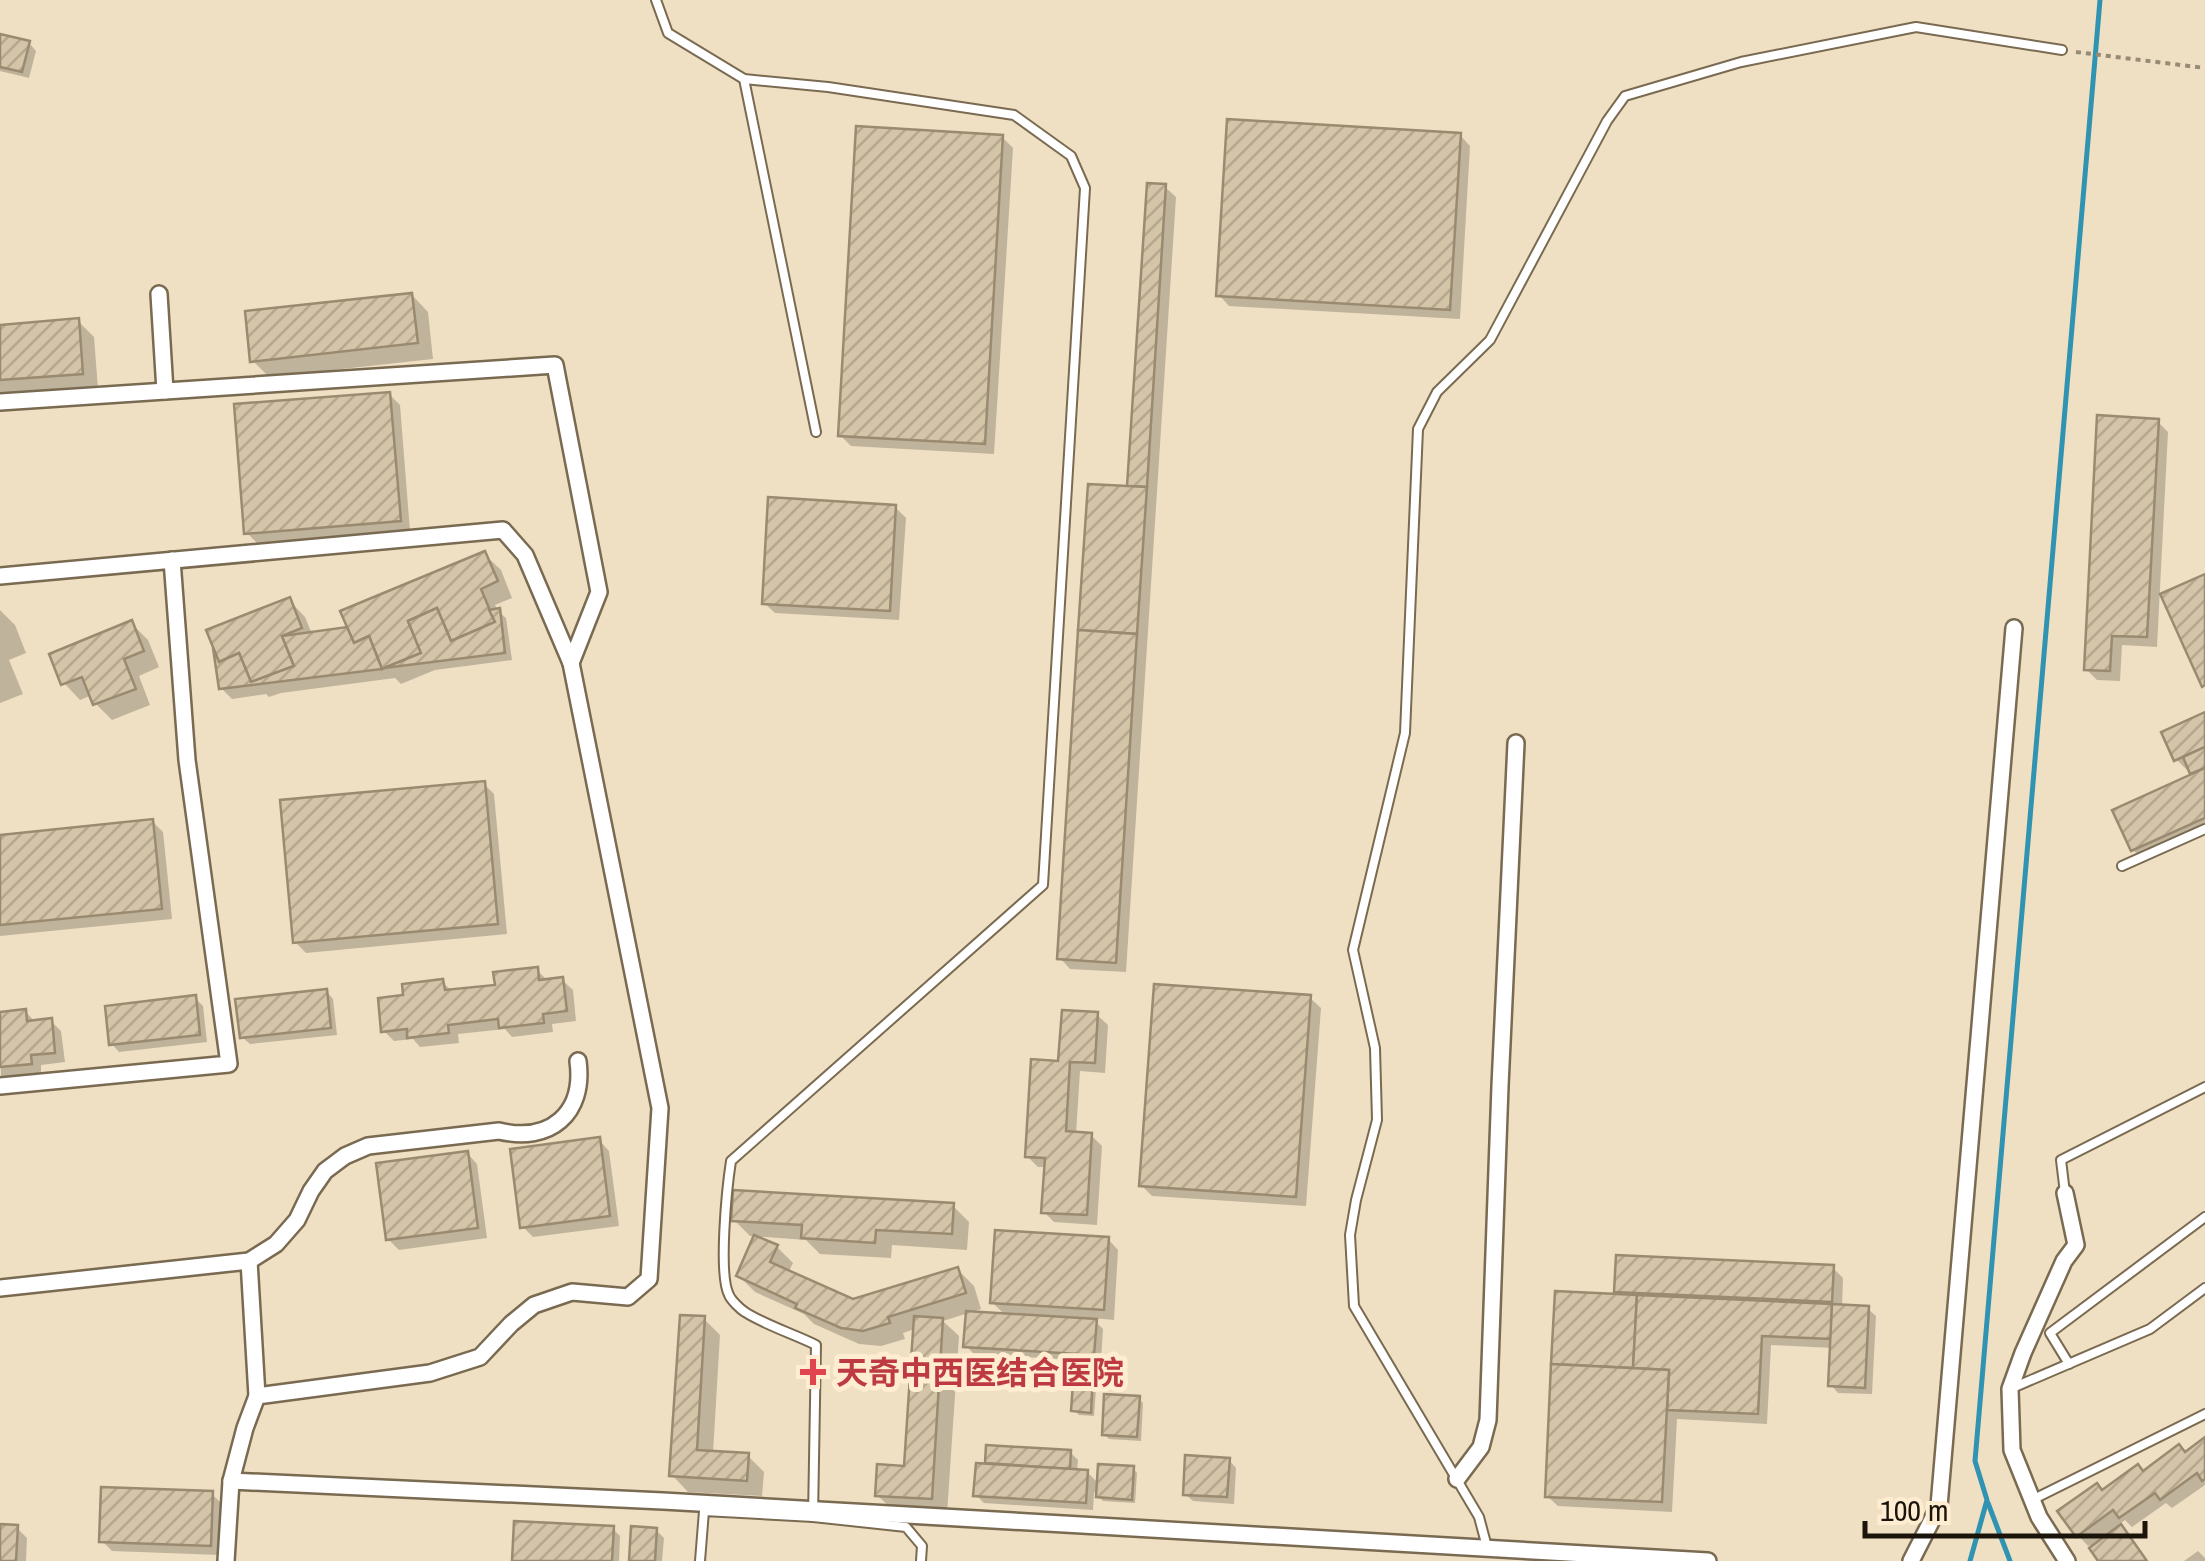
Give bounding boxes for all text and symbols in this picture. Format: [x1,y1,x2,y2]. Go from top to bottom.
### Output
place label: 天奇中西医结合医院 [836,1351,1124,1394]
marker: 天奇中西医结合医院 [800,1359,826,1385]
scale bar [1865,1476,2145,1538]
text: 100 m [1880,1490,1948,1530]

